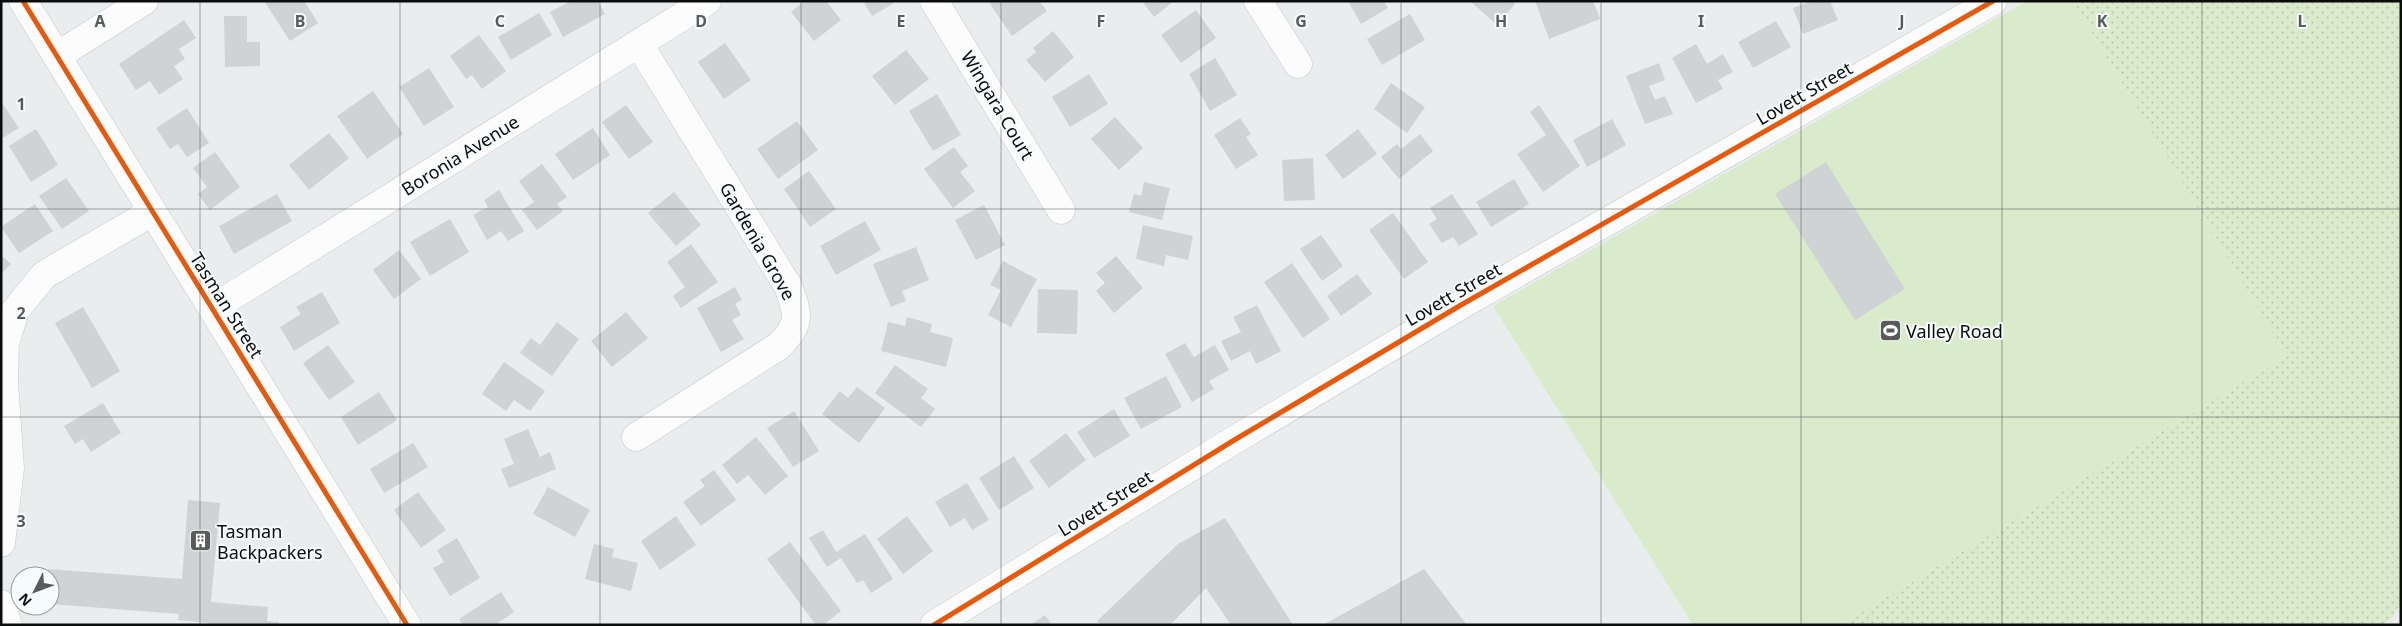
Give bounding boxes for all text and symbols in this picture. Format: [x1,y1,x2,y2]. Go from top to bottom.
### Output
text: A [94,10,106,32]
text: B [295,10,305,32]
text: C [495,10,505,32]
text: D [695,10,707,32]
text: E [897,10,906,32]
text: F [1097,10,1105,32]
text: G [1295,10,1307,32]
text: H [1495,10,1507,32]
text: I [1698,10,1704,32]
text: J [1897,10,1905,32]
text: K [2097,10,2108,32]
text: L [2298,10,2307,32]
street label: Wingara Court [956,46,1040,164]
street label: Lovett Street [1752,56,1857,130]
text: 1 [16,93,26,115]
street label: Boronia Avenue [397,109,523,201]
street label: Gardenia Grove [715,178,801,304]
street label: Tasman Street [185,248,269,363]
street label: Lovett Street [1401,257,1506,331]
text: 2 [16,302,26,324]
sports icon: Valley Road [1878,319,1902,343]
place label: Valley Road [1906,319,2003,343]
street label: Lovett Street [1053,464,1157,542]
text: 3 [16,510,26,532]
place label: Tasman Backpackers [217,519,323,564]
building icon: Tasman Backpackers [189,529,213,553]
north arrow [10,566,60,616]
text: N [14,589,36,611]

